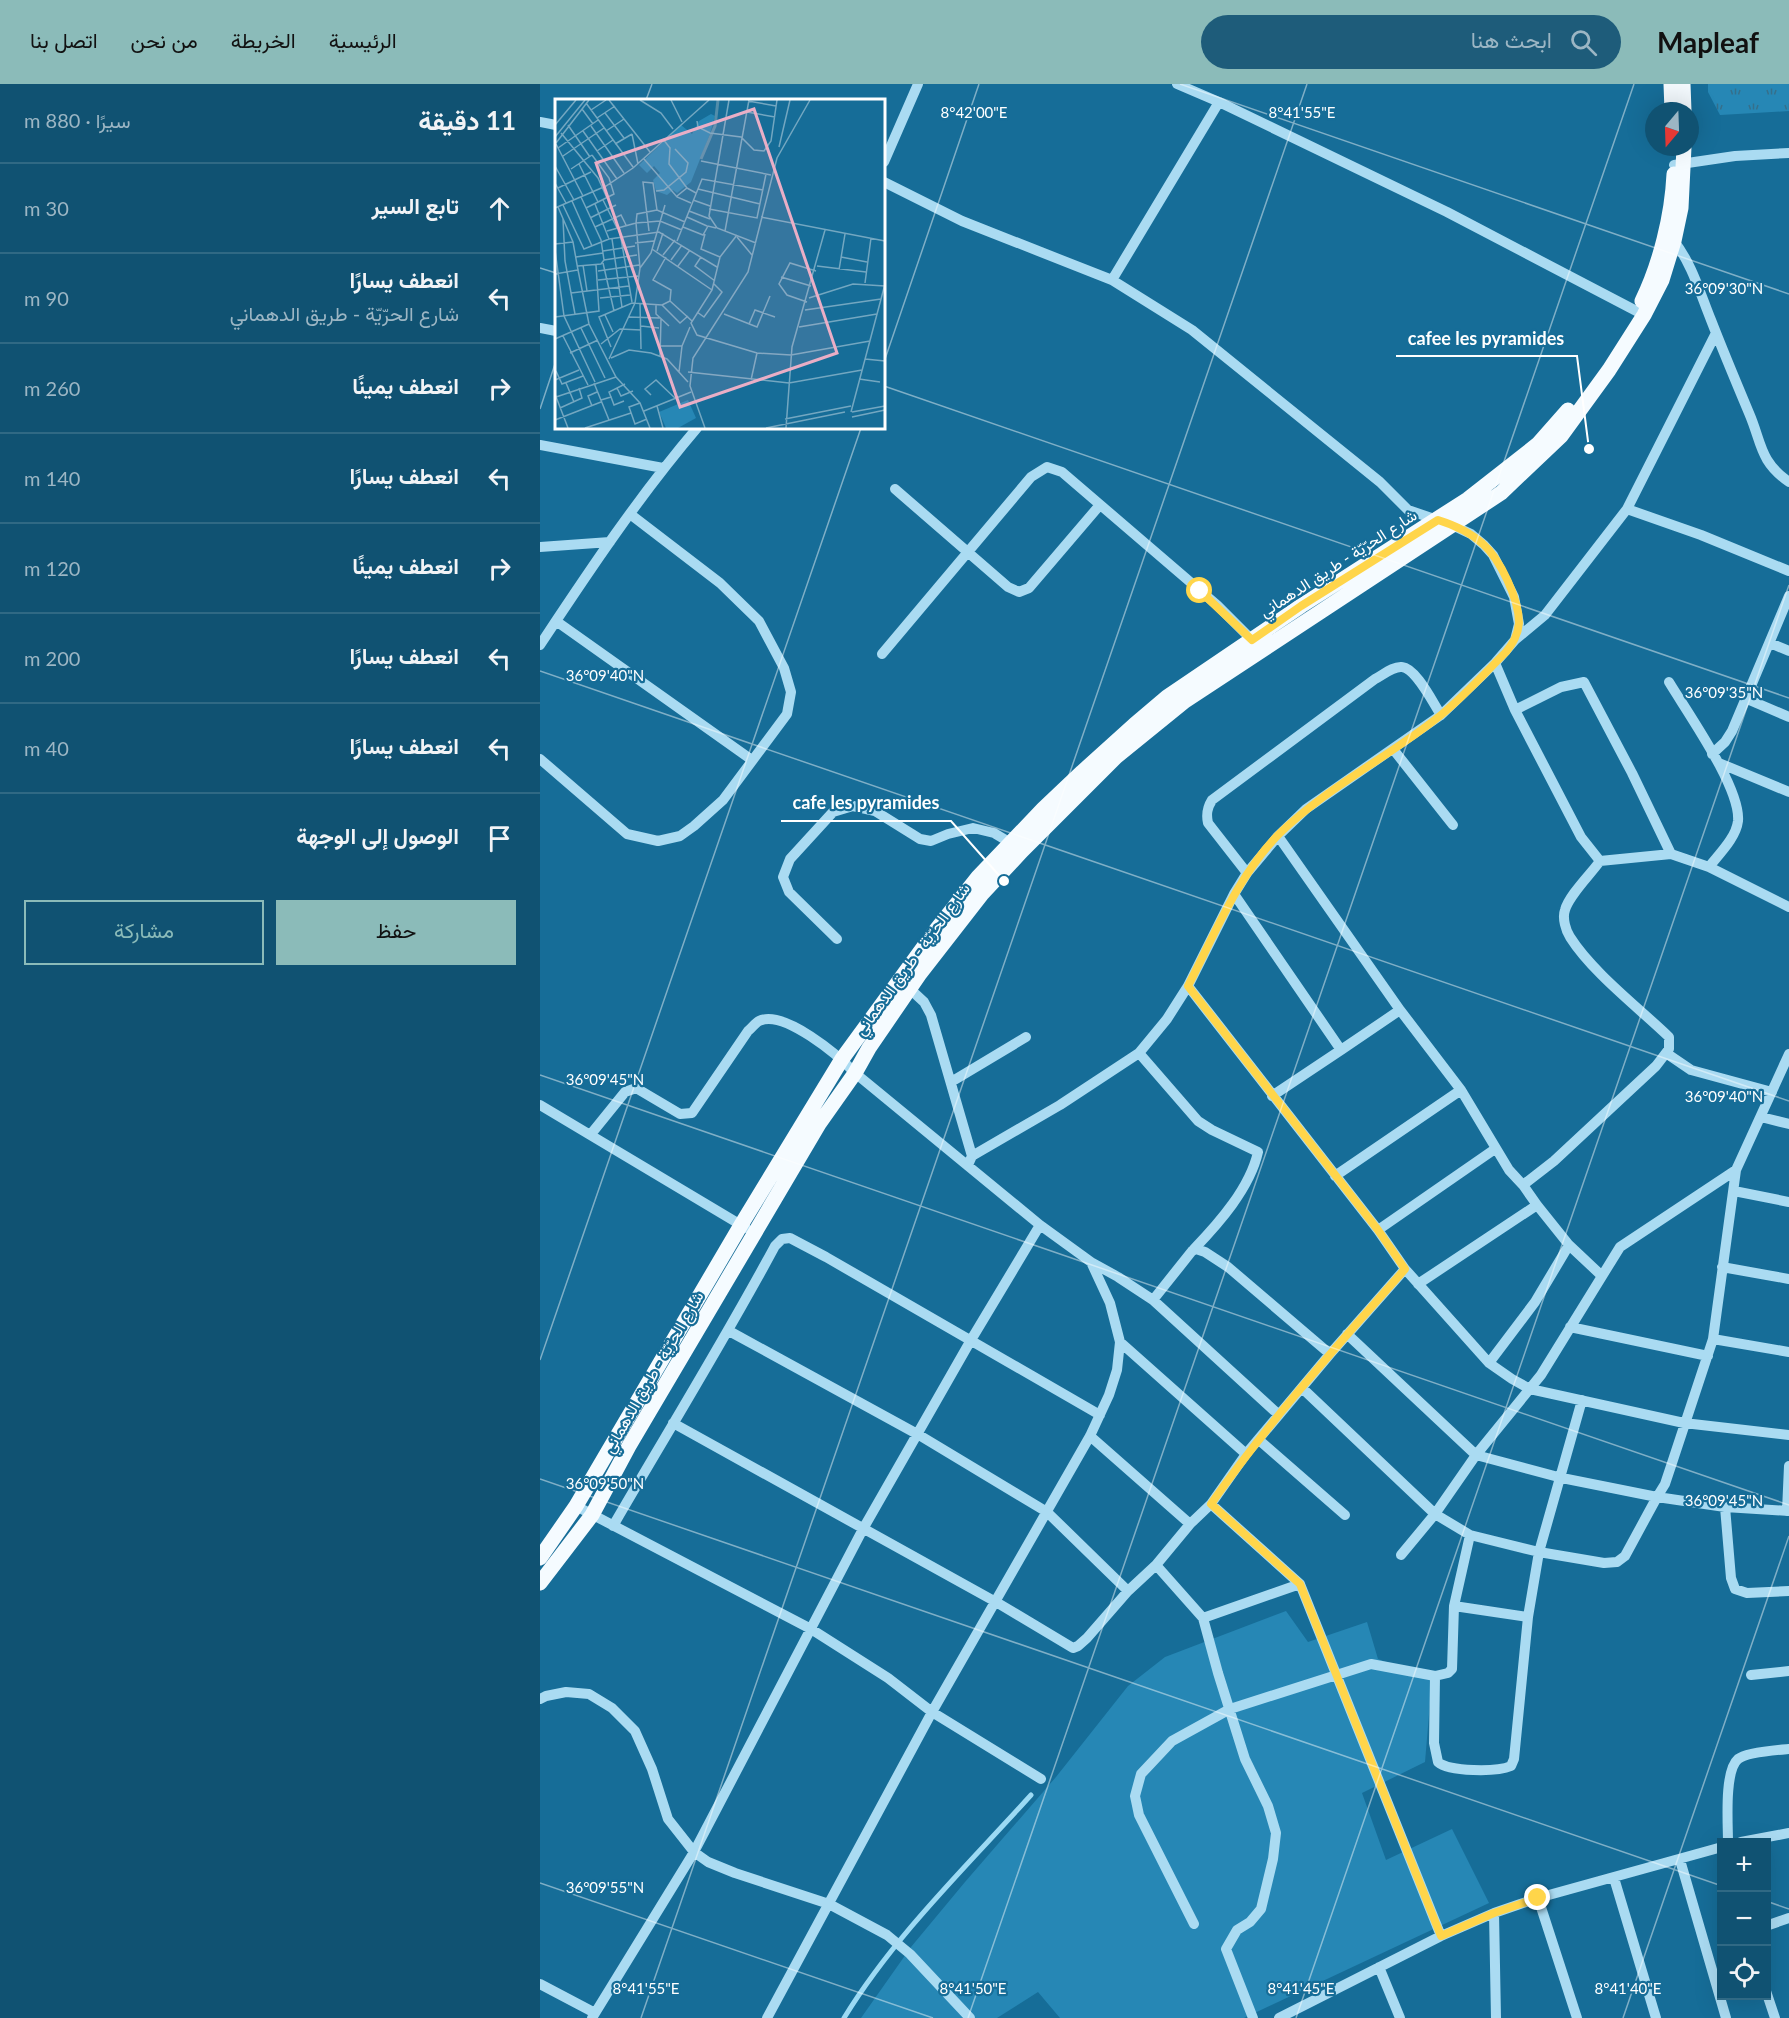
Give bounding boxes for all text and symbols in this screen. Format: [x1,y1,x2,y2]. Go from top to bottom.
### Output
search box [1201,15,1621,69]
text: Mapleaf [1657,25,1759,59]
text: ابحث هنا [1471,26,1552,53]
icon: search [1567,26,1600,59]
text: اتصل بنا [30,27,98,52]
text: من نحن [131,27,198,52]
text: الخريطة [231,27,296,52]
text: الرئيسية [329,27,397,52]
inset map [555,99,885,429]
north arrow [1645,102,1699,156]
text: 8°42'00"E [941,103,1008,121]
text: 8°41'55"E [1269,103,1336,121]
text: 11 دقيقة [418,104,516,136]
text: سيرًا · 880 m [24,108,131,132]
text: تابع السير [372,192,459,219]
icon: ahead [483,192,516,225]
text: 30 m [24,196,69,220]
text: انعطف يسارًا [350,266,459,293]
text: 36°09'30"N [1685,279,1763,297]
icon: left [483,282,516,315]
text: 90 m [24,286,69,310]
text: شارع الحرّيّة - طريق الدهماني [230,301,459,325]
callout: cafee les pyramides [1396,320,1577,356]
text: cafee les pyramides [1408,327,1564,349]
text: انعطف يمينًا [352,372,459,399]
icon: right [483,372,516,405]
text: 260 m [24,376,80,400]
text: انعطف يسارًا [350,462,459,489]
icon: left [483,462,516,495]
text: 140 m [24,466,80,490]
street label: شارع الحرّيّة - طريق الدهماني [1256,505,1423,625]
text: انعطف يمينًا [352,552,459,579]
icon: right [483,552,516,585]
text: 120 m [24,556,80,580]
route start [1186,577,1212,603]
text: انعطف يسارًا [350,642,459,669]
icon: left [483,642,516,675]
text: 200 m [24,646,80,670]
text: 36°09'40"N [566,666,644,684]
text: 36°09'35"N [1685,683,1763,701]
text: انعطف يسارًا [350,732,459,759]
icon: left [483,732,516,765]
text: 40 m [24,736,69,760]
callout: cafe les pyramides [781,785,951,821]
text: cafe les pyramides [793,791,939,813]
text: الوصول إلى الوجهة [296,822,459,849]
icon: arrive [483,822,516,855]
street label: شارع الحرّيّة - طريق الدهماني [850,879,977,1041]
button: مشاركة [24,900,264,965]
button: حفظ [276,900,516,965]
text: 36°09'45"N [566,1070,644,1088]
text: 36°09'40"N [1685,1087,1763,1105]
street label: شارع الحرّيّة - طريق الدهماني [598,1288,711,1458]
text: 36°09'50"N [566,1474,644,1492]
text: 36°09'45"N [1685,1491,1763,1509]
map controls [1717,1838,1771,2000]
button: + [1717,1838,1771,1892]
text: 36°09'55"N [566,1878,644,1896]
route end [1524,1884,1550,1910]
button: − [1717,1892,1771,1946]
button: locate [1717,1946,1771,2000]
text: 8°41'55"E [613,1979,680,1997]
text: 8°41'50"E [940,1979,1007,1997]
text: 8°41'45"E [1268,1979,1335,1997]
text: 8°41'40"E [1595,1979,1662,1997]

